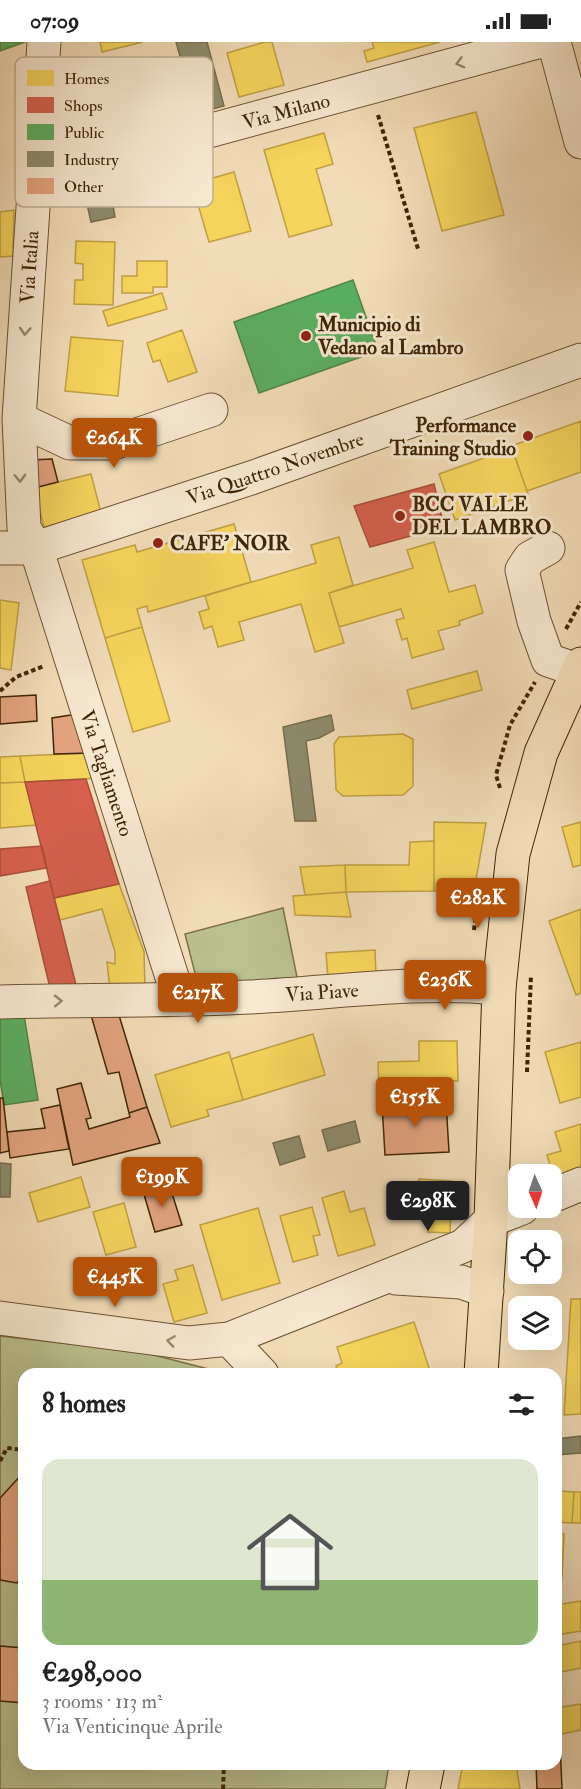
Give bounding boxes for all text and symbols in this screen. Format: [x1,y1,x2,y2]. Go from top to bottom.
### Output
text: 07:09 [30,7,79,35]
one-way arrow [455,56,466,68]
legend [15,57,213,207]
text: Homes [64,69,109,89]
street label: Via Milano [240,88,333,135]
text: Shops [64,96,103,117]
text: Public [64,123,105,143]
text: Industry [64,150,119,170]
text: Other [64,177,103,197]
street label: Via Italia [14,229,45,304]
place label: Municipio di Vedano al Lambro [317,312,464,360]
one-way arrow [18,326,31,335]
marker: Municipio di Vedano al Lambro [299,329,313,343]
place label: Performance Training Studio [389,413,517,462]
pin: €264K [72,418,156,469]
text: €264K [86,425,142,450]
street label: Via Quattro Novembre [183,426,367,511]
marker: Performance Training Studio [521,429,535,443]
one-way arrow [14,473,26,482]
place label: BCC VALLE DEL LAMBRO [412,492,551,540]
marker: BCC VALLE DEL LAMBRO [393,509,407,523]
place label: CAFE' NOIR [170,531,291,556]
marker: CAFE' NOIR [151,536,165,550]
street label: Via Tagliamento [74,707,139,839]
pin: €282K [436,878,520,929]
text: €282K [450,885,506,910]
pin: €236K [403,960,487,1011]
text: €236K [418,967,472,992]
pin: €217K [156,973,240,1024]
street label: Via Piave [285,977,360,1008]
text: €217K [172,980,224,1005]
one-way arrow [54,995,63,1007]
pin: €155K [373,1077,457,1128]
text: €155K [390,1084,440,1109]
pin: €199K [120,1157,204,1208]
text: €199K [135,1164,189,1189]
north arrow [508,1164,562,1218]
map controls [508,1164,562,1350]
pin: €298K [386,1181,470,1232]
text: €298K [400,1188,456,1213]
button: locate [508,1230,562,1284]
pin: €445K [73,1257,157,1308]
text: €445K [87,1264,143,1289]
button: layers [508,1296,562,1350]
one-way arrow [166,1335,176,1348]
text: 8 homes [42,1388,126,1420]
icon: filters [505,1388,538,1421]
icon: home [236,1498,344,1606]
text: €298,000 [42,1657,142,1689]
text: 3 rooms · 113 m² [42,1689,163,1714]
text: Via Venticinque Aprile [42,1714,223,1739]

